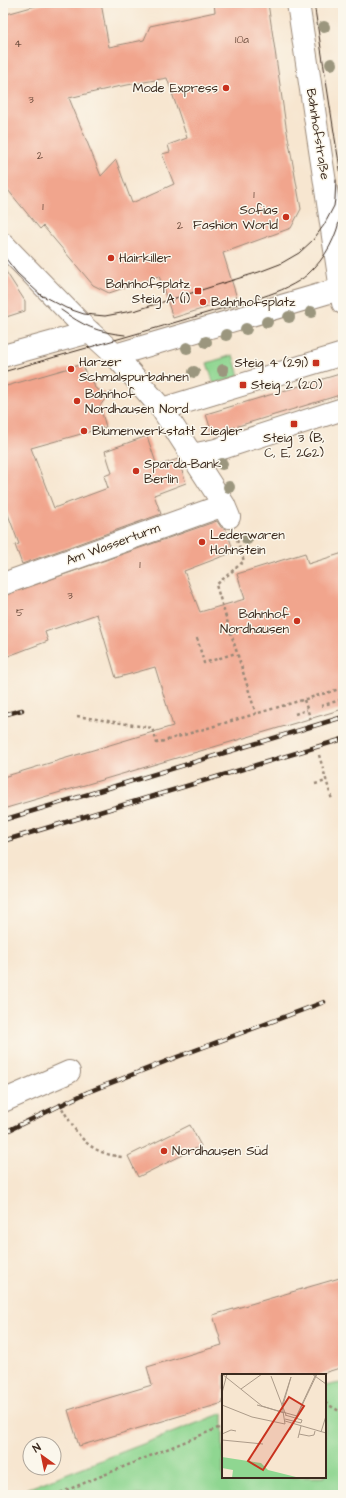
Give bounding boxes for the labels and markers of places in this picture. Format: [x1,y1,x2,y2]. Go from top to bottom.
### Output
place label: Mode Express [133,79,218,97]
marker: Mode Express [221,83,231,93]
place label: Sofias Fashion World [193,201,278,234]
marker: Sofias Fashion World [281,212,291,222]
place label: Hairkiller [119,249,171,267]
marker: Hairkiller [106,253,116,263]
place label: Bahnhofsplatz Steig A (1) [106,275,191,309]
marker: Bahnhofsplatz Steig A (1) [193,286,203,296]
place label: Bahnhofsplatz [211,293,296,311]
marker: Bahnhofsplatz [198,297,208,307]
place label: Harzer Schmalspurbahnen [79,353,189,386]
place label: Steig 4 (291) [234,354,308,373]
marker: Steig 4 (291) [311,358,321,368]
marker: Harzer Schmalspurbahnen [66,364,76,374]
place label: Steig 2 (20) [251,376,323,395]
marker: Steig 2 (20) [238,380,248,390]
place label: Bahnhof Nordhausen Nord [85,385,189,418]
marker: Bahnhof Nordhausen Nord [72,396,82,406]
marker: Steig 3 (B, C, E, 262) [289,419,299,429]
place label: Blumenwerkstatt Ziegler [92,422,243,441]
marker: Blumenwerkstatt Ziegler [79,426,89,436]
place label: Steig 3 (B, C, E, 262) [263,429,325,462]
place label: Sparda-Bank Berlin [144,455,221,488]
marker: Sparda-Bank Berlin [131,466,141,476]
place label: Lederwaren Hohnstein [210,526,285,559]
marker: Lederwaren Hohnstein [197,537,207,547]
place label: Bahnhof Nordhausen [220,605,289,638]
marker: Bahnhof Nordhausen [292,616,302,626]
place label: Nordhausen Süd [172,1142,268,1160]
marker: Nordhausen Süd [159,1146,169,1156]

